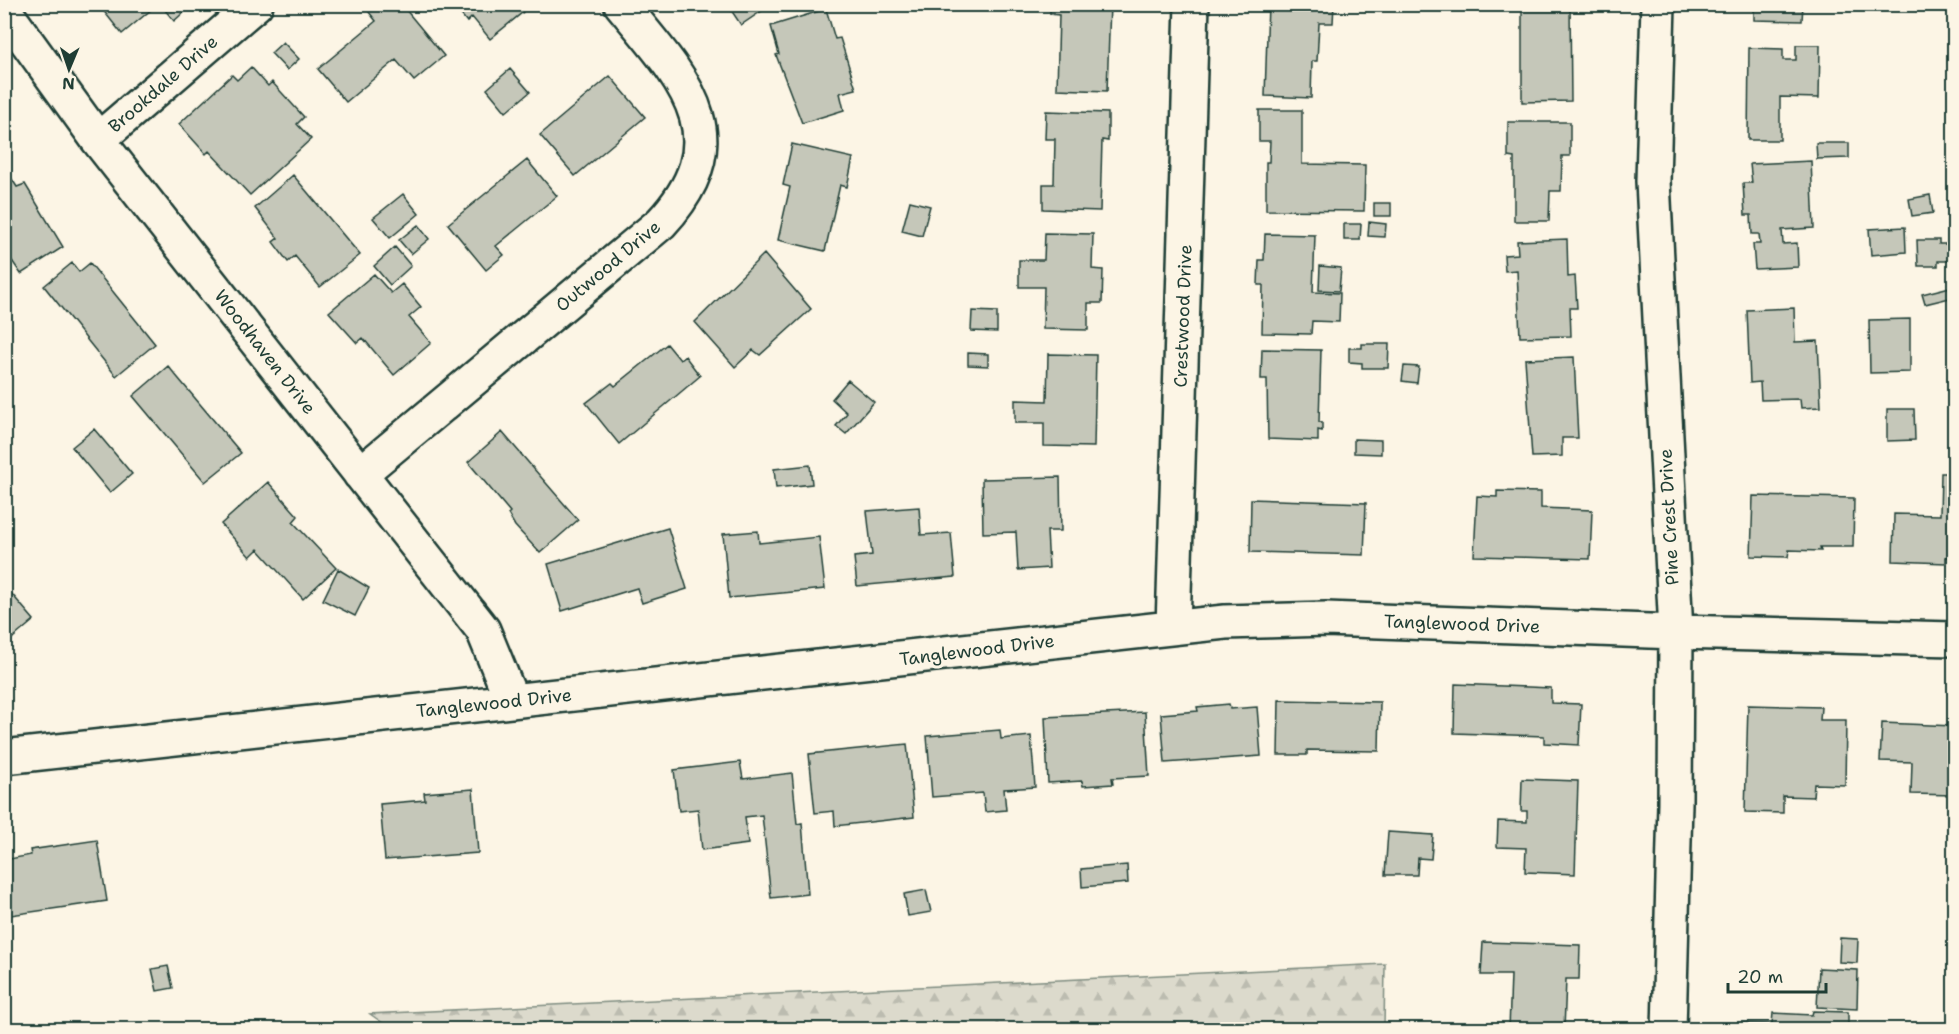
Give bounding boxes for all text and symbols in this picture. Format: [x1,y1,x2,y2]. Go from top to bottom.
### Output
street label: Brookdale Drive [103,30,223,138]
north arrow [39,39,99,99]
text: N [62,73,75,94]
street label: Outwood Drive [550,215,666,317]
street label: Crestwood Drive [1169,244,1197,388]
street label: Woodhaven Drive [209,285,321,419]
street label: Pine Crest Drive [1653,448,1685,586]
street label: Tanglewood Drive [1384,609,1540,639]
street label: Tanglewood Drive [898,629,1056,671]
street label: Tanglewood Drive [415,683,573,723]
scale bar [1728,956,1826,994]
text: 20 m [1737,965,1783,989]

